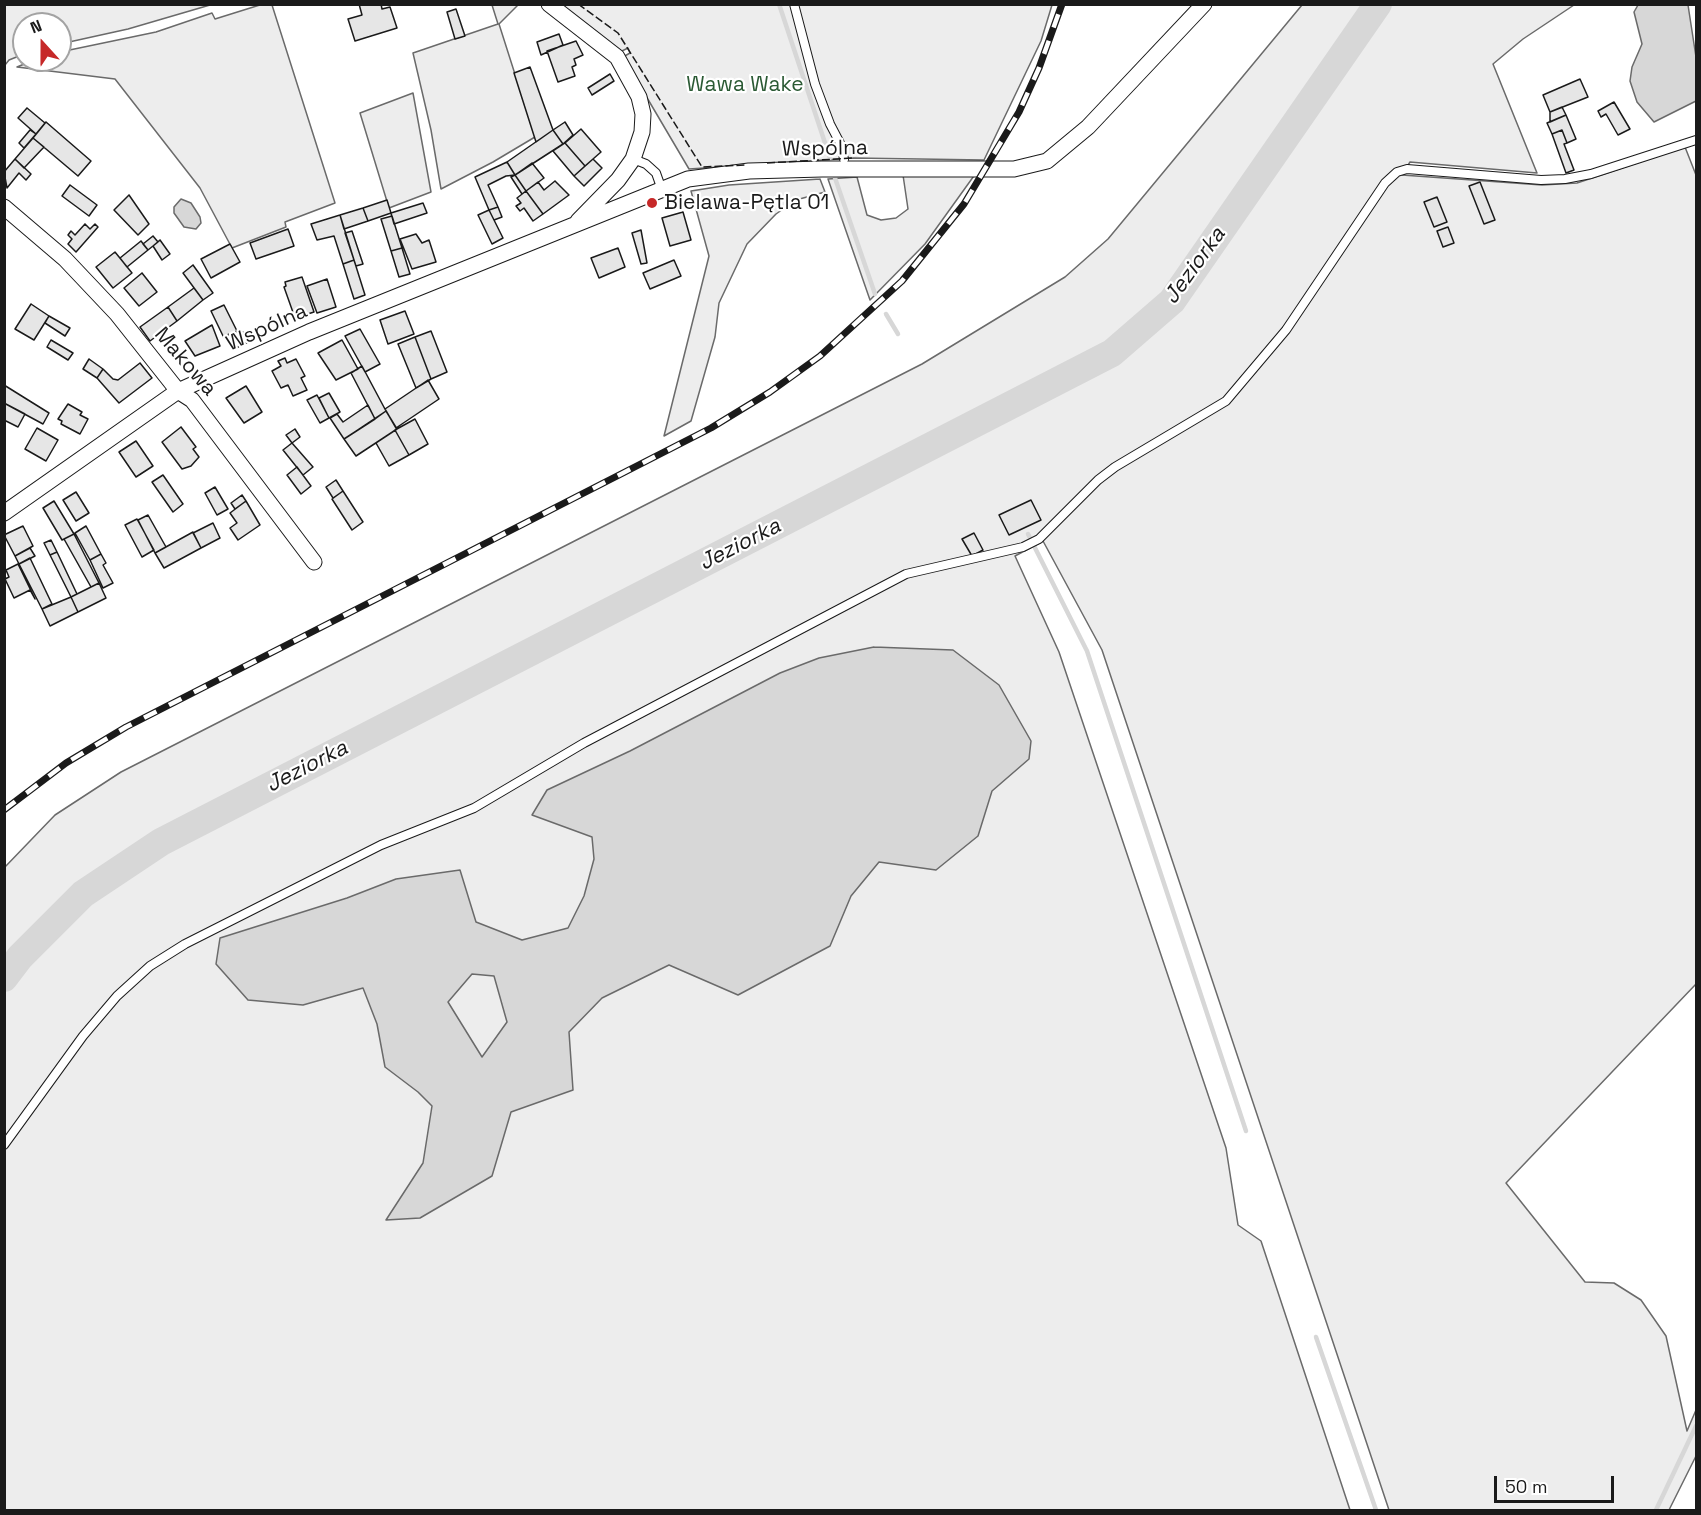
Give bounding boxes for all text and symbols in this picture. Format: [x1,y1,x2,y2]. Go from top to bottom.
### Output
north arrow [12,12,72,72]
text: N [27,15,45,38]
park label: Wawa Wake [686,72,804,98]
street label: Wspólna [782,136,868,162]
place label: Bielawa-Pętla 01 [664,190,829,216]
marker: Bielawa-Pętla 01 [645,196,659,210]
water label: Jeziorka [1158,223,1232,309]
street label: Wspólna [223,299,311,357]
street label: Makowa [148,323,222,401]
water label: Jeziorka [695,513,785,577]
water label: Jeziorka [262,735,352,799]
scale bar [1497,1464,1617,1502]
text: 50 m [1505,1475,1547,1498]

